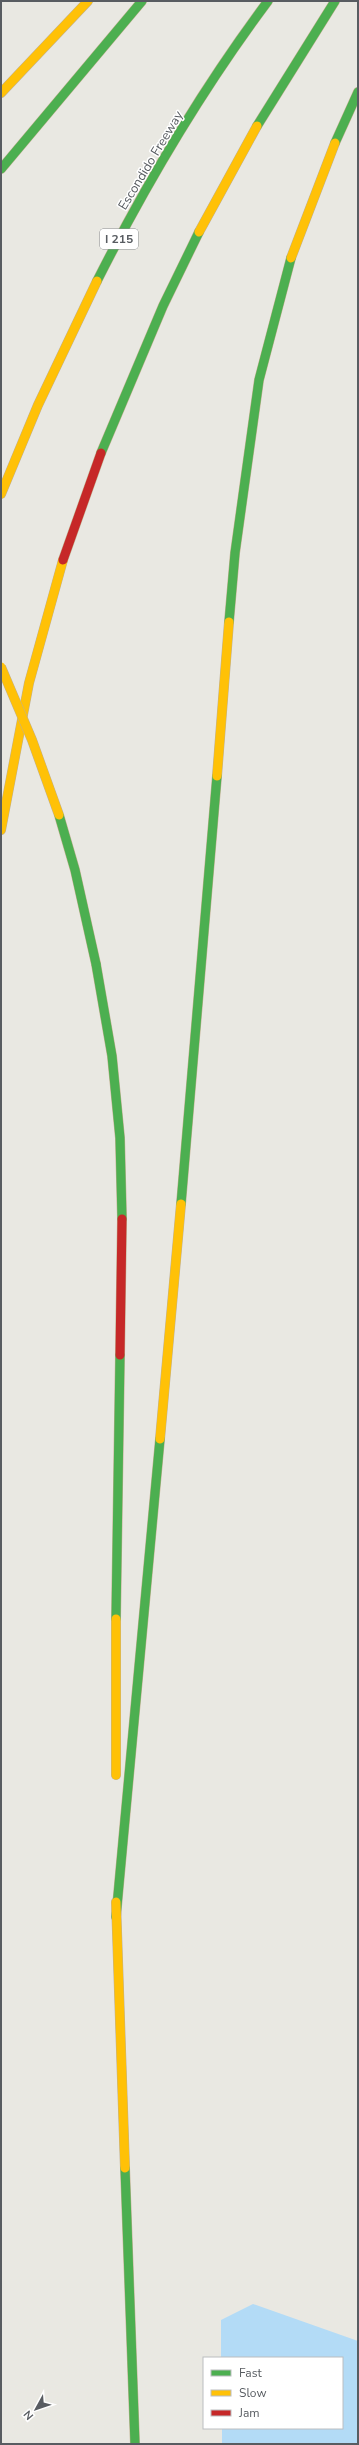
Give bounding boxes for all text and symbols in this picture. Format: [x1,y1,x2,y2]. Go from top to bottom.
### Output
street label: Escondido Freeway [114,107,188,213]
road number: I 215 [100,229,138,249]
legend [203,2357,343,2429]
text: Fast [239,2365,262,2381]
text: Slow [239,2385,267,2401]
north arrow [16,2389,56,2429]
text: Jam [238,2405,260,2421]
text: N [20,2407,37,2423]

